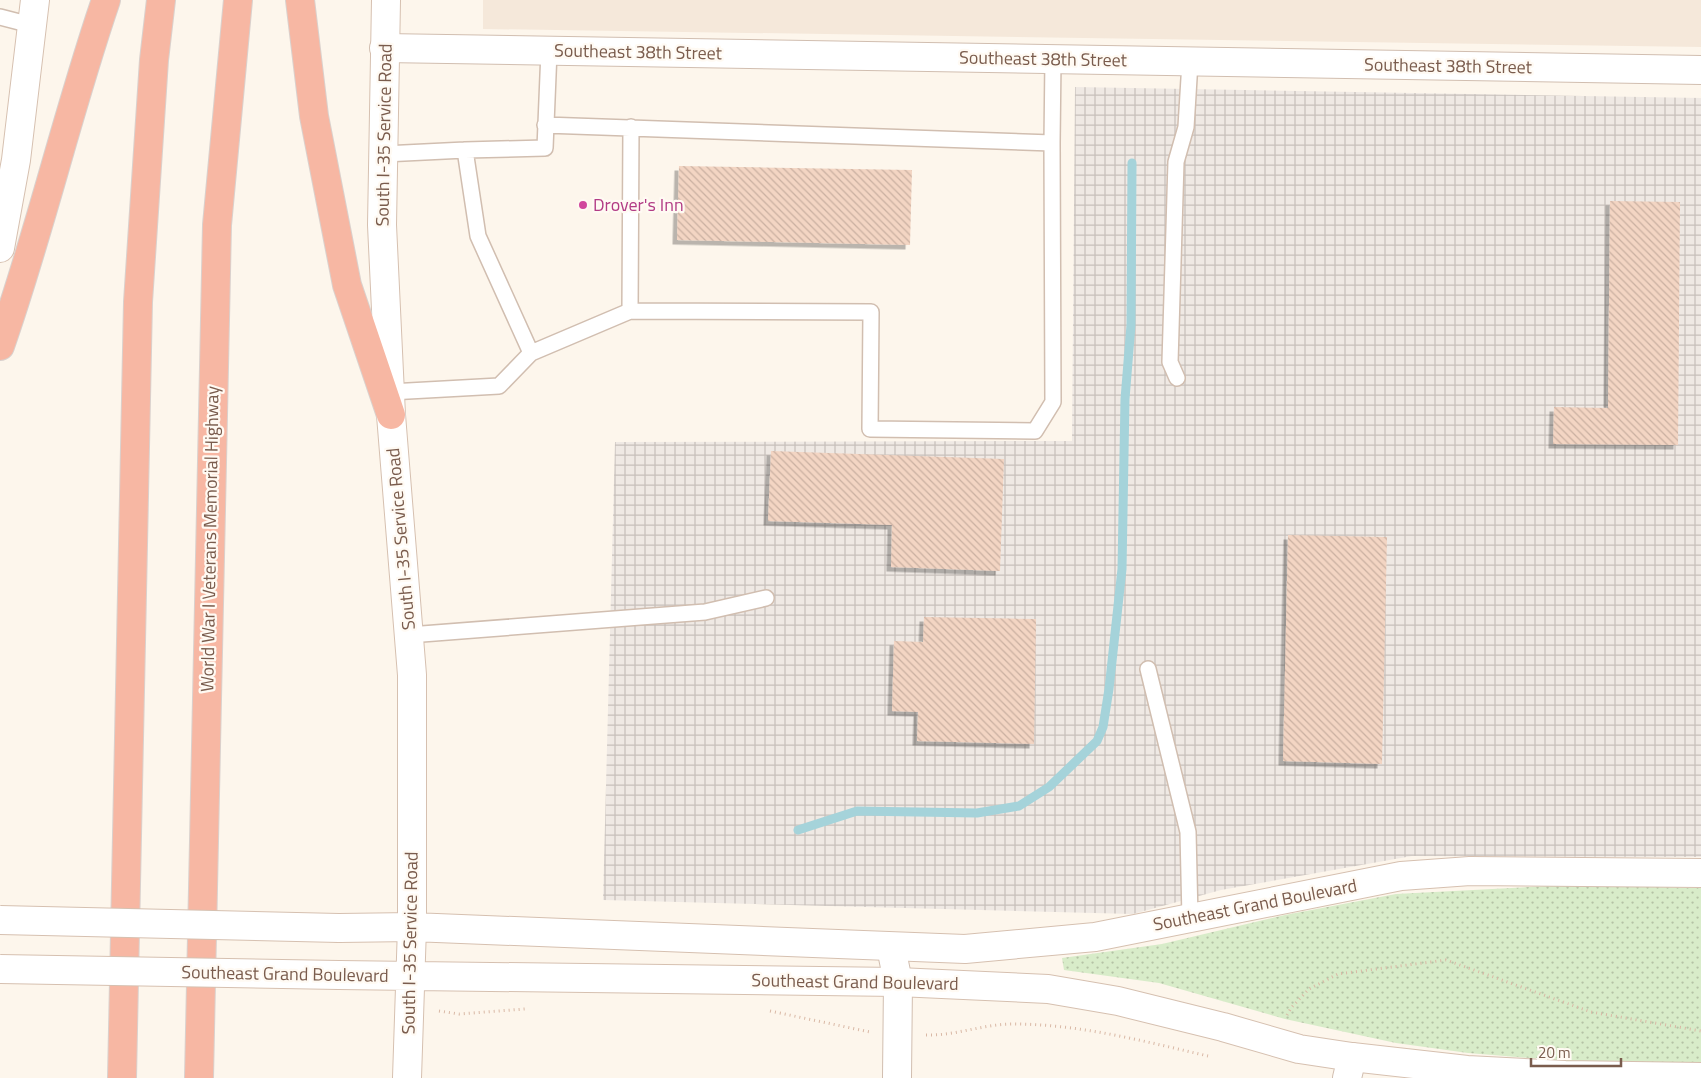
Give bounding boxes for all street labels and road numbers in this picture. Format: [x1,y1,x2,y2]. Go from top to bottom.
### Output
street label: Southeast 38th Street [554,37,723,66]
street label: South I-35 Service Road [368,43,399,227]
street label: Southeast 38th Street [959,44,1128,73]
street label: Southeast 38th Street [1364,51,1533,80]
street label: World War I Veterans Memorial Highway [193,385,226,692]
street label: South I-35 Service Road [379,447,422,631]
street label: South I-35 Service Road [394,851,425,1035]
street label: Southeast Grand Boulevard [1151,871,1359,938]
street label: Southeast Grand Boulevard [181,958,389,989]
street label: Southeast Grand Boulevard [751,966,959,997]

